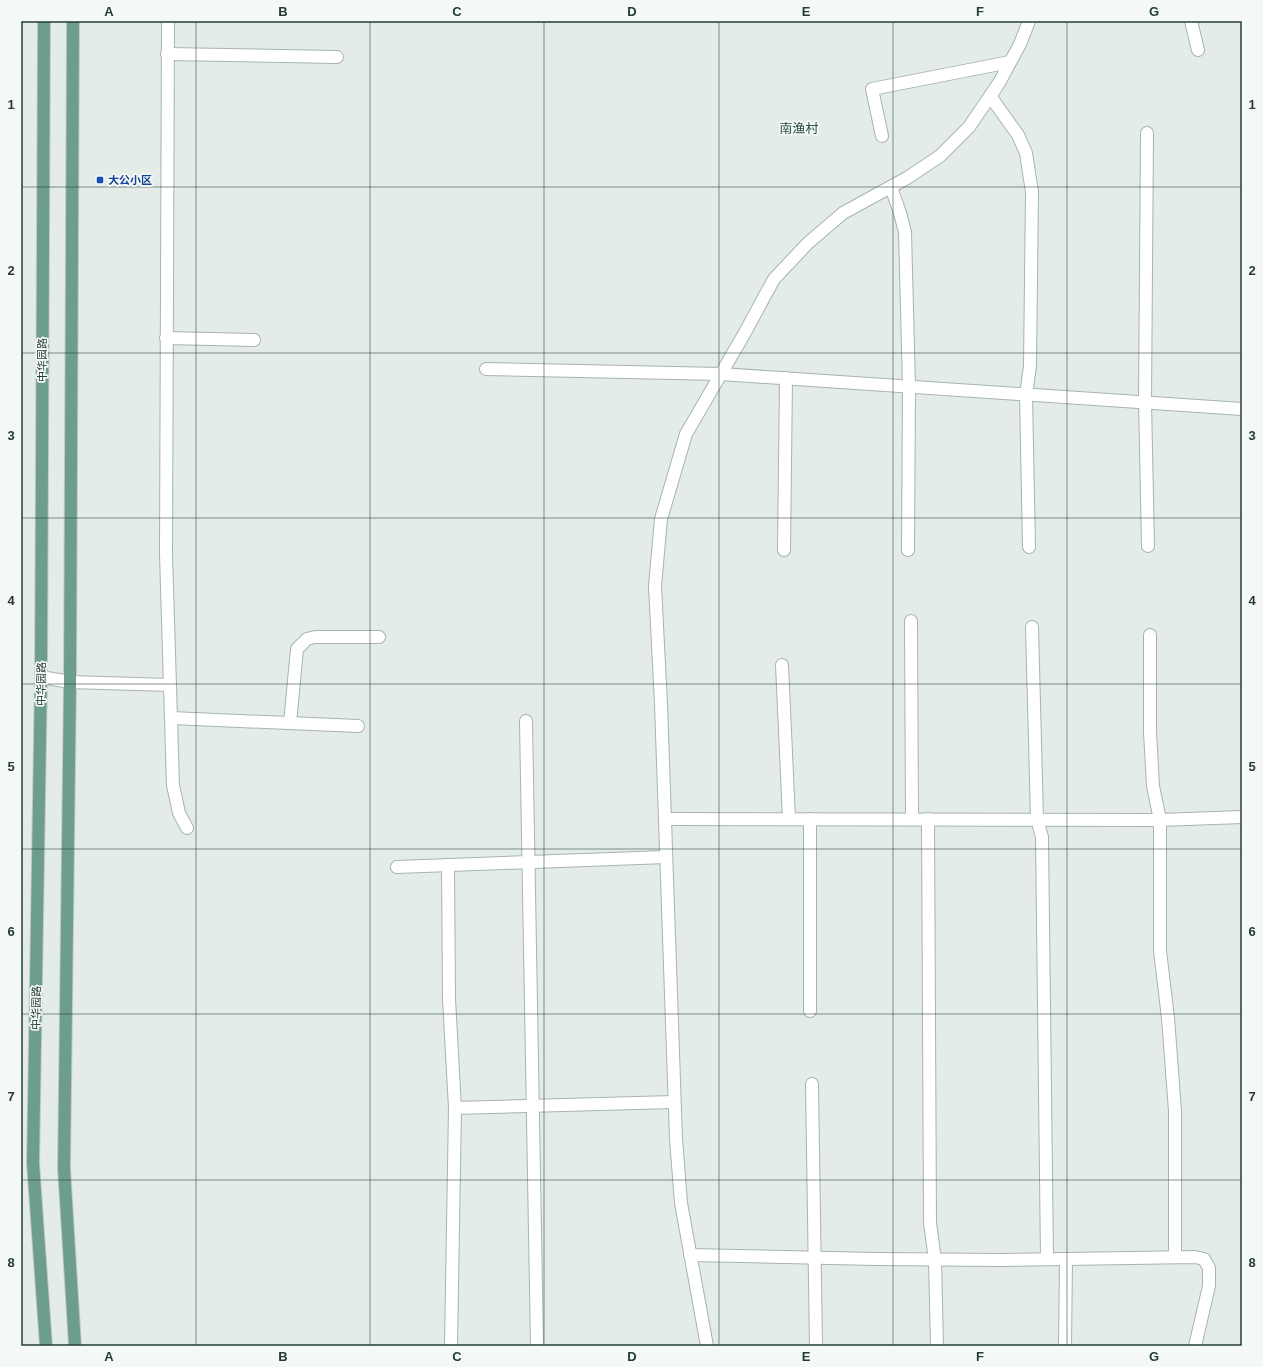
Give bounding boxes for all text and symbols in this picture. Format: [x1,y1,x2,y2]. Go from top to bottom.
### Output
text: A [104,4,114,19]
text: B [278,4,288,19]
text: C [452,4,462,19]
text: D [627,4,637,19]
text: E [802,4,811,19]
text: F [976,4,984,19]
text: G [1149,4,1159,19]
text: 1 [7,97,15,112]
text: 1 [1248,97,1256,112]
district label: 南渔村 [779,121,819,136]
place label: 大公小区 [108,174,152,186]
marker: 大公小区 [95,175,105,185]
text: 2 [7,263,15,278]
text: 2 [1248,263,1256,278]
street label: 中华园路 [36,338,48,382]
text: 3 [7,428,15,443]
text: 3 [1248,428,1256,443]
text: 4 [7,593,15,608]
text: 4 [1248,593,1256,608]
street label: 中华园路 [35,662,47,706]
text: 5 [7,759,15,774]
text: 5 [1248,759,1256,774]
text: 6 [7,924,15,939]
text: 6 [1248,924,1256,939]
street label: 中华园路 [30,986,42,1030]
text: 7 [7,1089,15,1104]
text: 7 [1248,1089,1256,1104]
text: 8 [7,1255,15,1270]
text: 8 [1248,1255,1256,1270]
text: A [104,1349,114,1364]
text: B [278,1349,288,1364]
text: C [452,1349,462,1364]
text: D [627,1349,637,1364]
text: E [802,1349,811,1364]
text: F [976,1349,984,1364]
text: G [1149,1349,1159,1364]

